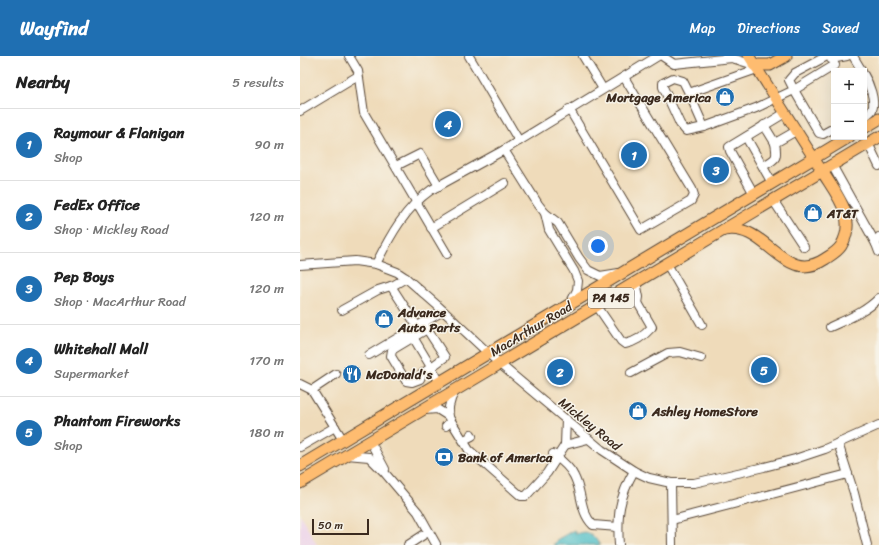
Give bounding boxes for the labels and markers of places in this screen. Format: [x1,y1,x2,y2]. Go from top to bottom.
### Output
place label: Mortgage America [605,86,711,109]
shop icon: Mortgage America [714,86,736,108]
pin: 4 [435,109,461,139]
pin: 1 [621,140,647,170]
pin: 3 [703,155,729,185]
shop icon: AT&T [802,202,824,224]
place label: AT&T [826,202,859,225]
place label: Advance Auto Parts [397,301,461,339]
shop icon: Advance Auto Parts [373,308,395,330]
pin: 5 [751,355,777,385]
pin: 2 [547,357,573,387]
restaurant icon: McDonald's [341,363,363,385]
place label: McDonald's [365,363,433,386]
shop icon: Ashley HomeStore [627,400,649,422]
place label: Ashley HomeStore [651,400,758,423]
bank icon: Bank of America [433,446,455,468]
place label: Bank of America [458,446,553,469]

